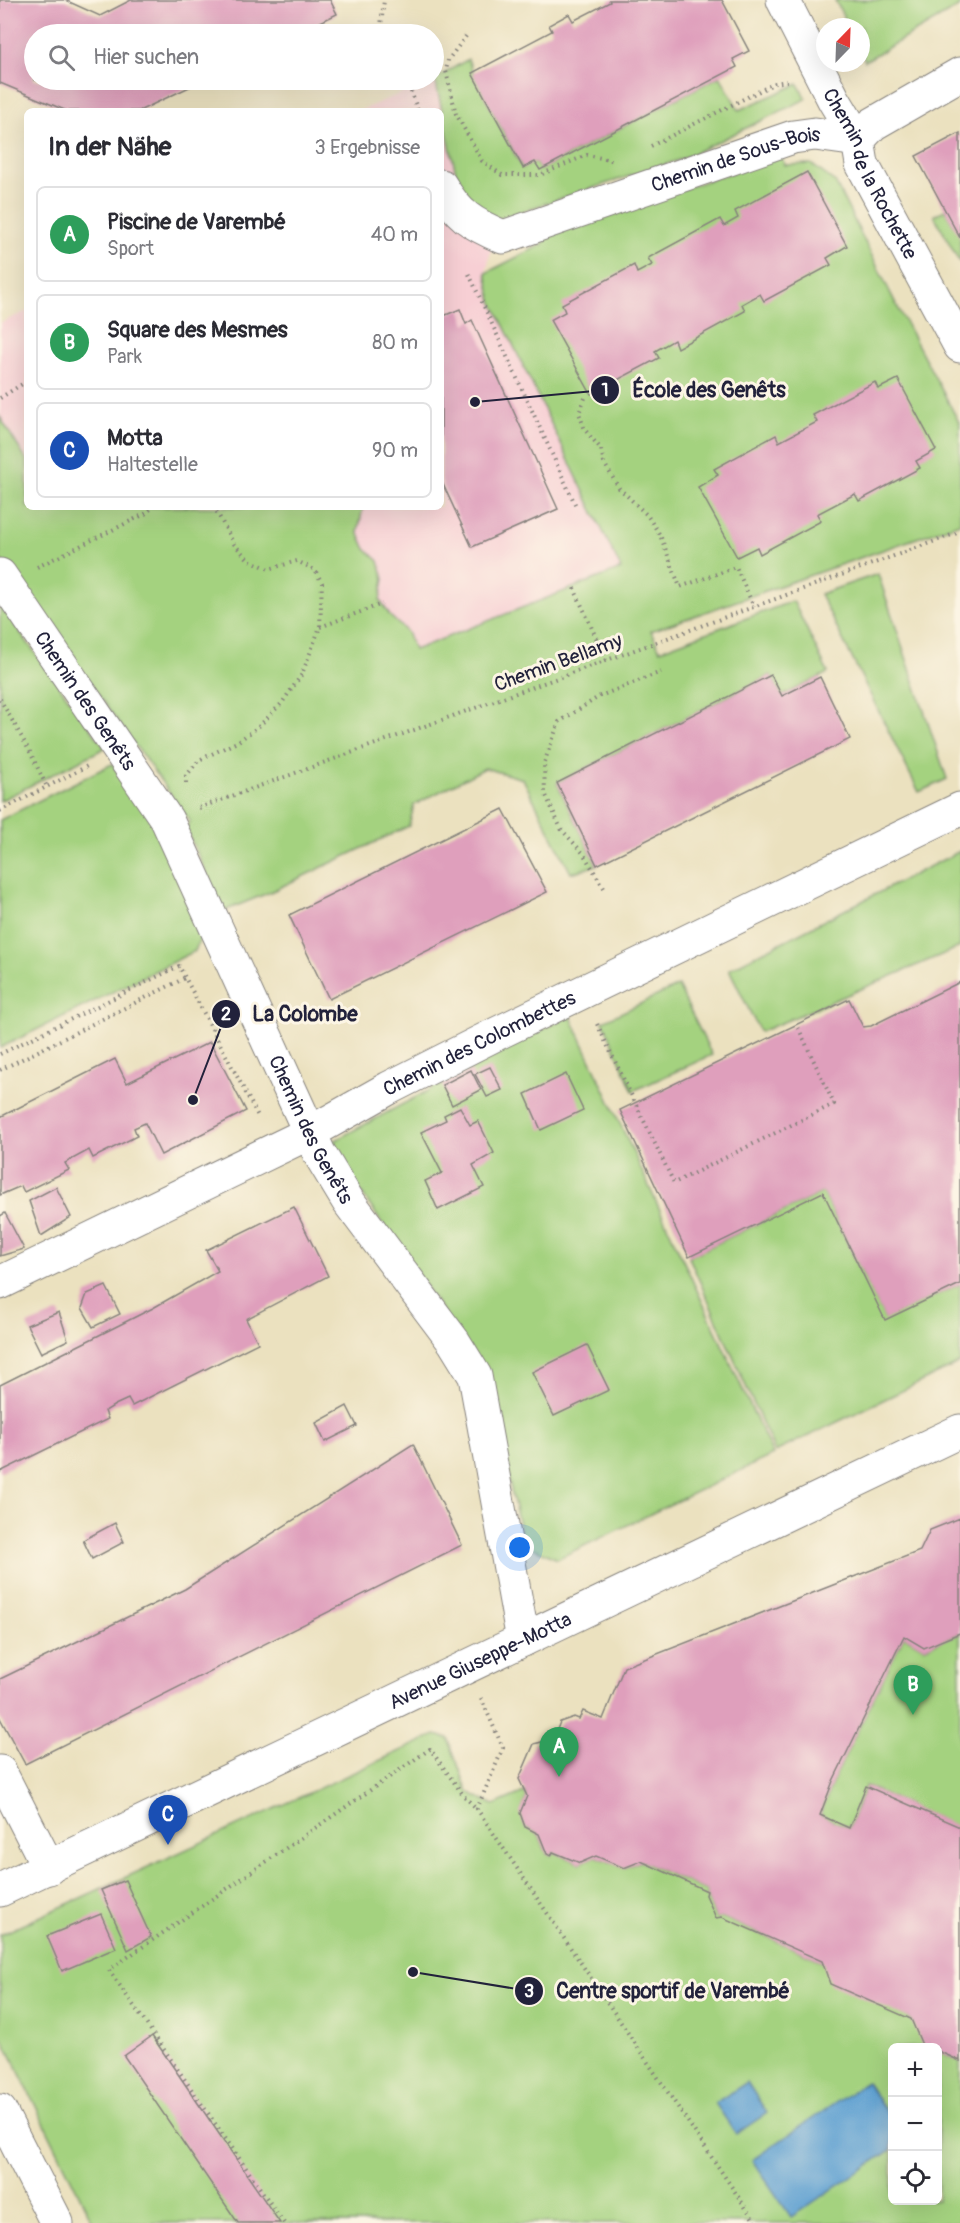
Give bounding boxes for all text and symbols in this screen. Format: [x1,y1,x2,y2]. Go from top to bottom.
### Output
north arrow [816,18,870,72]
search box [24,24,444,90]
icon: search [45,41,78,74]
text: Hier suchen [93,43,199,71]
street label: Chemin de la Rochette [817,84,923,264]
street label: Chemin de Sous-Bois [648,122,822,198]
text: In der Nähe [48,131,171,163]
text: 3 Ergebnisse [315,135,420,160]
text: Piscine de Varembé [107,208,286,236]
text: A [63,222,76,247]
text: 40 m [371,222,418,247]
text: Sport [107,236,154,261]
text: Square des Mesmes [107,316,288,344]
text: B [64,330,75,355]
text: 80 m [372,330,418,355]
text: Park [107,344,142,369]
callout: École des Genêts [590,370,798,409]
text: École des Genêts [632,376,786,404]
text: 1 [601,379,609,402]
text: Motta [107,424,163,452]
text: C [63,438,76,463]
text: 90 m [372,438,418,463]
text: Haltestelle [107,452,198,477]
street label: Chemin des Genêts [29,626,141,775]
street label: Chemin Bellamy [491,628,626,697]
street label: Chemin des Colombettes [379,985,580,1102]
callout: La Colombe [211,994,370,1033]
text: La Colombe [252,1001,358,1028]
text: 2 [221,1003,231,1026]
street label: Chemin des Genêts [263,1051,359,1209]
your location [505,1533,534,1562]
street label: Avenue Giuseppe-Motta [385,1607,576,1715]
pin: B [894,1666,932,1715]
pin: A [540,1728,578,1777]
pin: C [148,1796,188,1845]
callout: Centre sportif de Varembé [514,1971,801,2010]
text: Centre sportif de Varembé [556,1978,790,2005]
text: 3 [524,1980,534,2003]
map controls [888,2043,942,2205]
button: + [888,2043,942,2097]
button: − [888,2097,942,2151]
button: locate [888,2151,942,2205]

